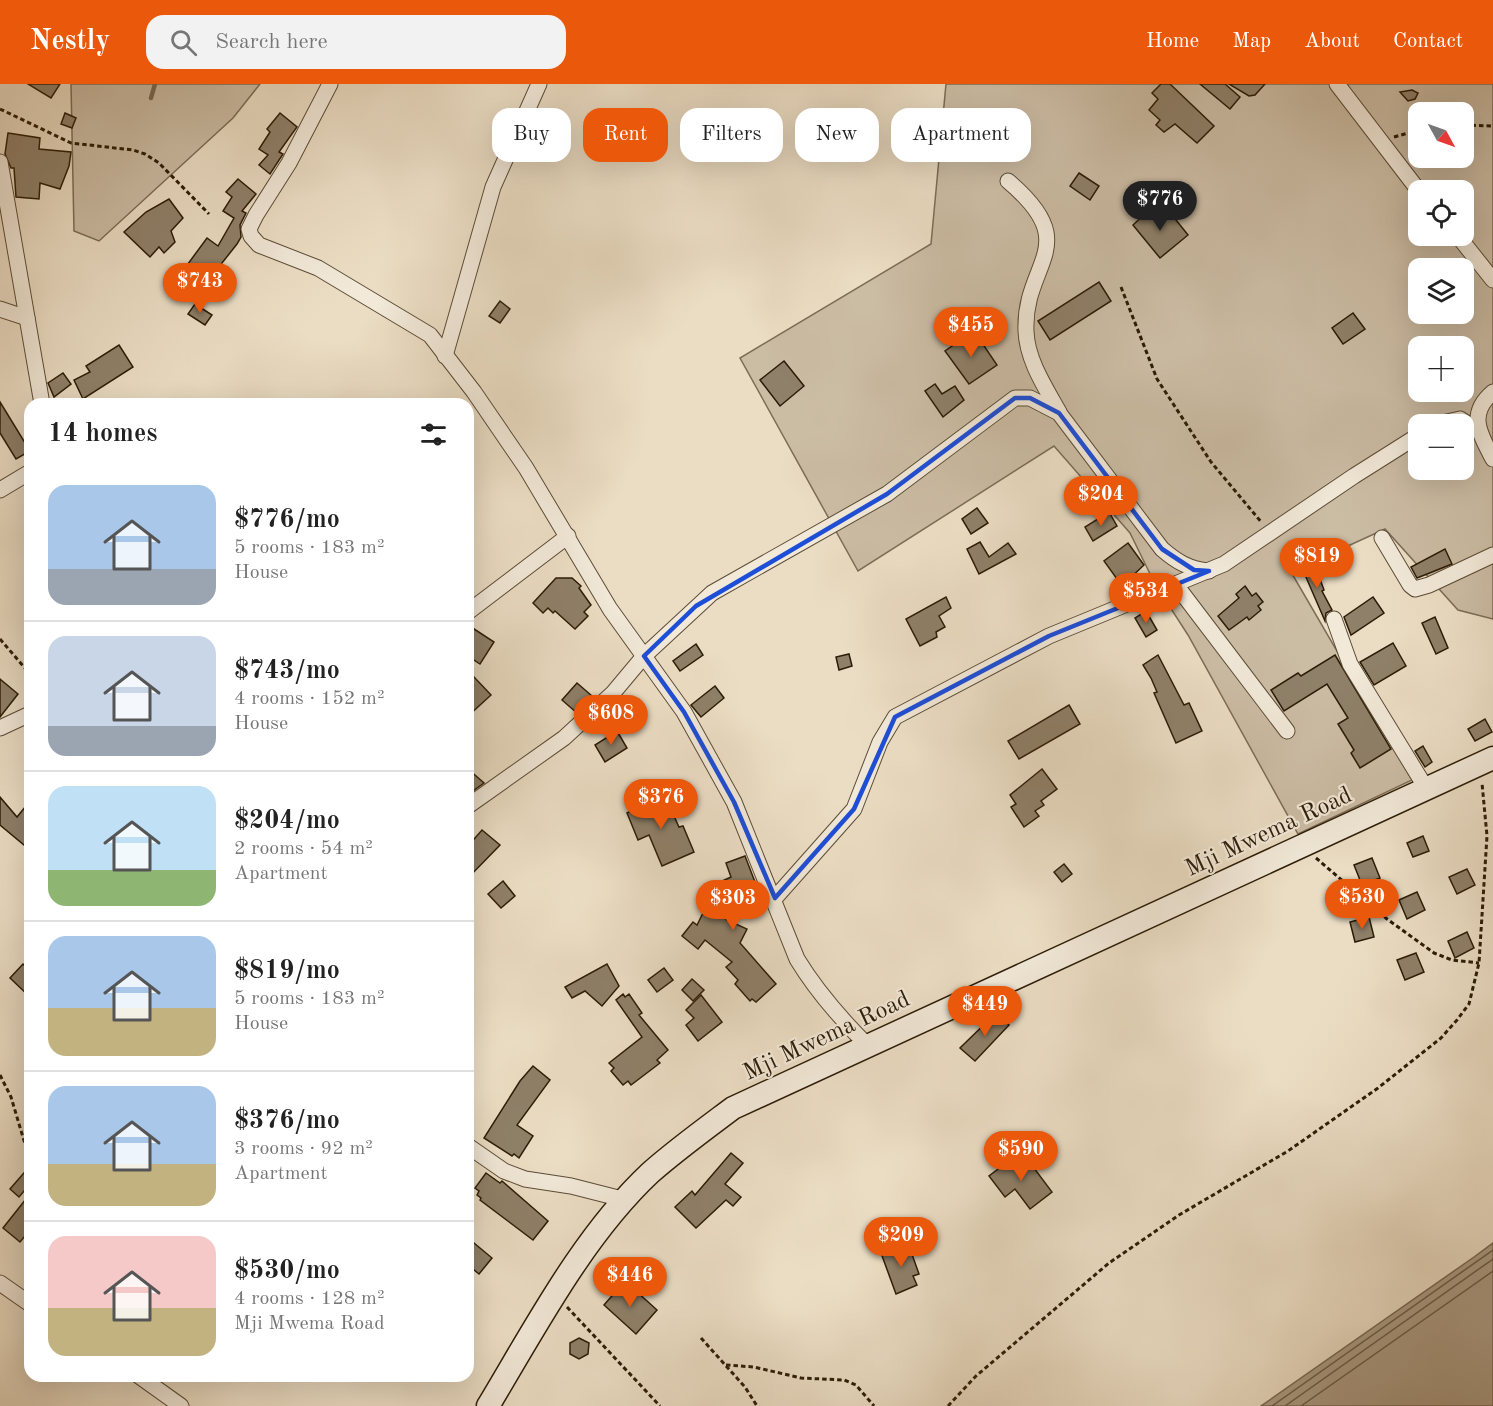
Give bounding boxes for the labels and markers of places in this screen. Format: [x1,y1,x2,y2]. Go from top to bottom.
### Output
pin: $776 [1124,181,1196,232]
pin: $743 [164,263,236,314]
pin: $455 [935,307,1007,358]
pin: $204 [1065,476,1137,527]
pin: $819 [1281,538,1353,589]
pin: $534 [1110,573,1182,624]
pin: $608 [575,695,647,746]
pin: $376 [625,779,697,830]
pin: $530 [1326,879,1398,930]
pin: $303 [697,880,769,931]
pin: $449 [949,986,1021,1037]
pin: $590 [985,1131,1057,1182]
pin: $209 [865,1217,937,1268]
pin: $446 [594,1257,666,1308]

